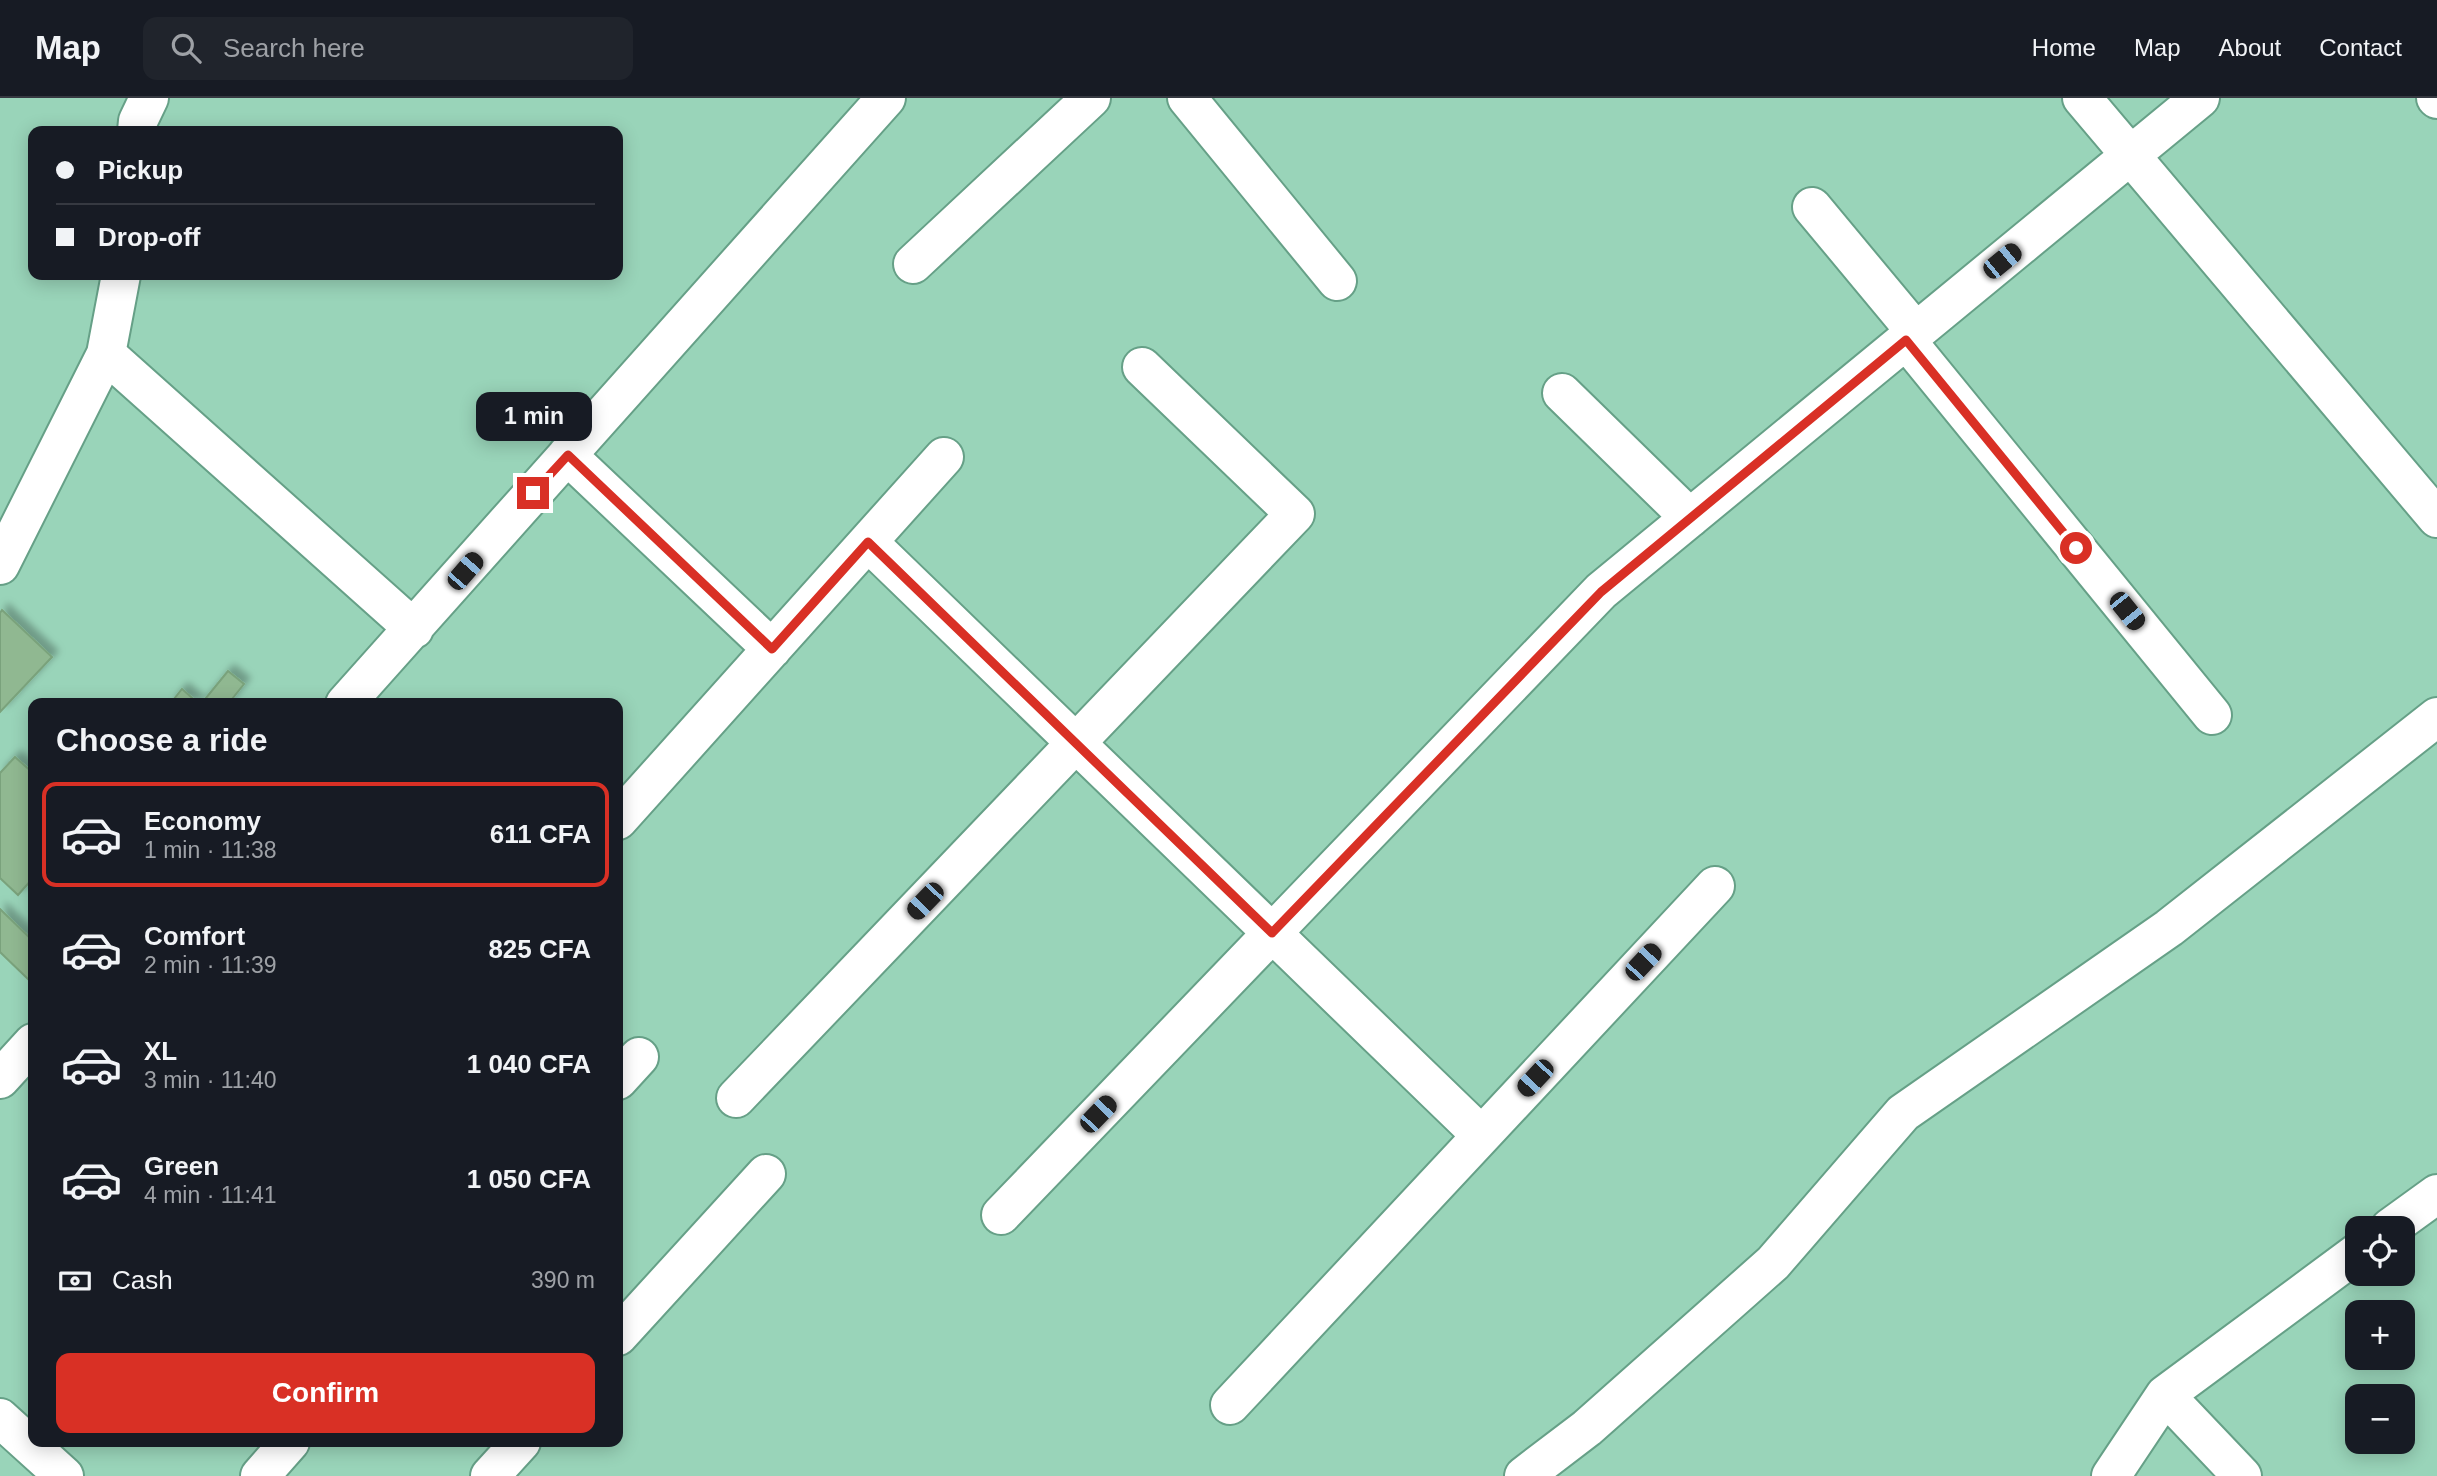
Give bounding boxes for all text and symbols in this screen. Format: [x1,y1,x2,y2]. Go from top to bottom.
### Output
search box [143,17,633,80]
text: Map [35,29,101,66]
icon: search [167,29,205,67]
text: Search here [223,33,365,63]
text: Home [2032,34,2096,61]
text: Map [2134,34,2181,61]
text: About [2219,34,2281,61]
text: Contact [2319,34,2402,61]
text: Pickup [98,155,183,185]
text: Drop-off [98,222,201,252]
car [1980,240,2025,282]
callout: 1 min [475,392,591,440]
text: 1 min [504,403,564,429]
route end [517,477,549,509]
route start [2060,532,2092,564]
car [444,548,487,594]
car [2106,588,2149,634]
text: Choose a ride [56,722,268,758]
icon: car [60,803,123,866]
text: Economy [144,806,261,836]
text: 611 CFA [490,819,591,849]
text: 1 min · 11:38 [144,837,277,863]
car [903,879,948,923]
icon: car [60,918,123,981]
text: Comfort [144,921,245,951]
text: 825 CFA [488,934,591,964]
car [1621,939,1666,985]
text: 2 min · 11:39 [144,952,277,978]
icon: car [60,1033,123,1096]
text: XL [144,1036,177,1066]
text: 1 040 CFA [467,1049,591,1079]
car [1513,1055,1558,1101]
text: 3 min · 11:40 [144,1067,277,1093]
car [1076,1092,1121,1136]
icon: car [60,1148,123,1211]
text: Green [144,1151,219,1181]
text: 1 050 CFA [467,1164,591,1194]
text: 4 min · 11:41 [144,1182,277,1208]
map controls [2345,1216,2415,1454]
button: locate [2345,1216,2415,1286]
icon: cash [56,1262,94,1300]
text: Cash [112,1265,173,1295]
text: 390 m [531,1267,595,1293]
button: + [2345,1300,2415,1370]
button: Confirm [56,1353,595,1433]
button: − [2345,1384,2415,1454]

